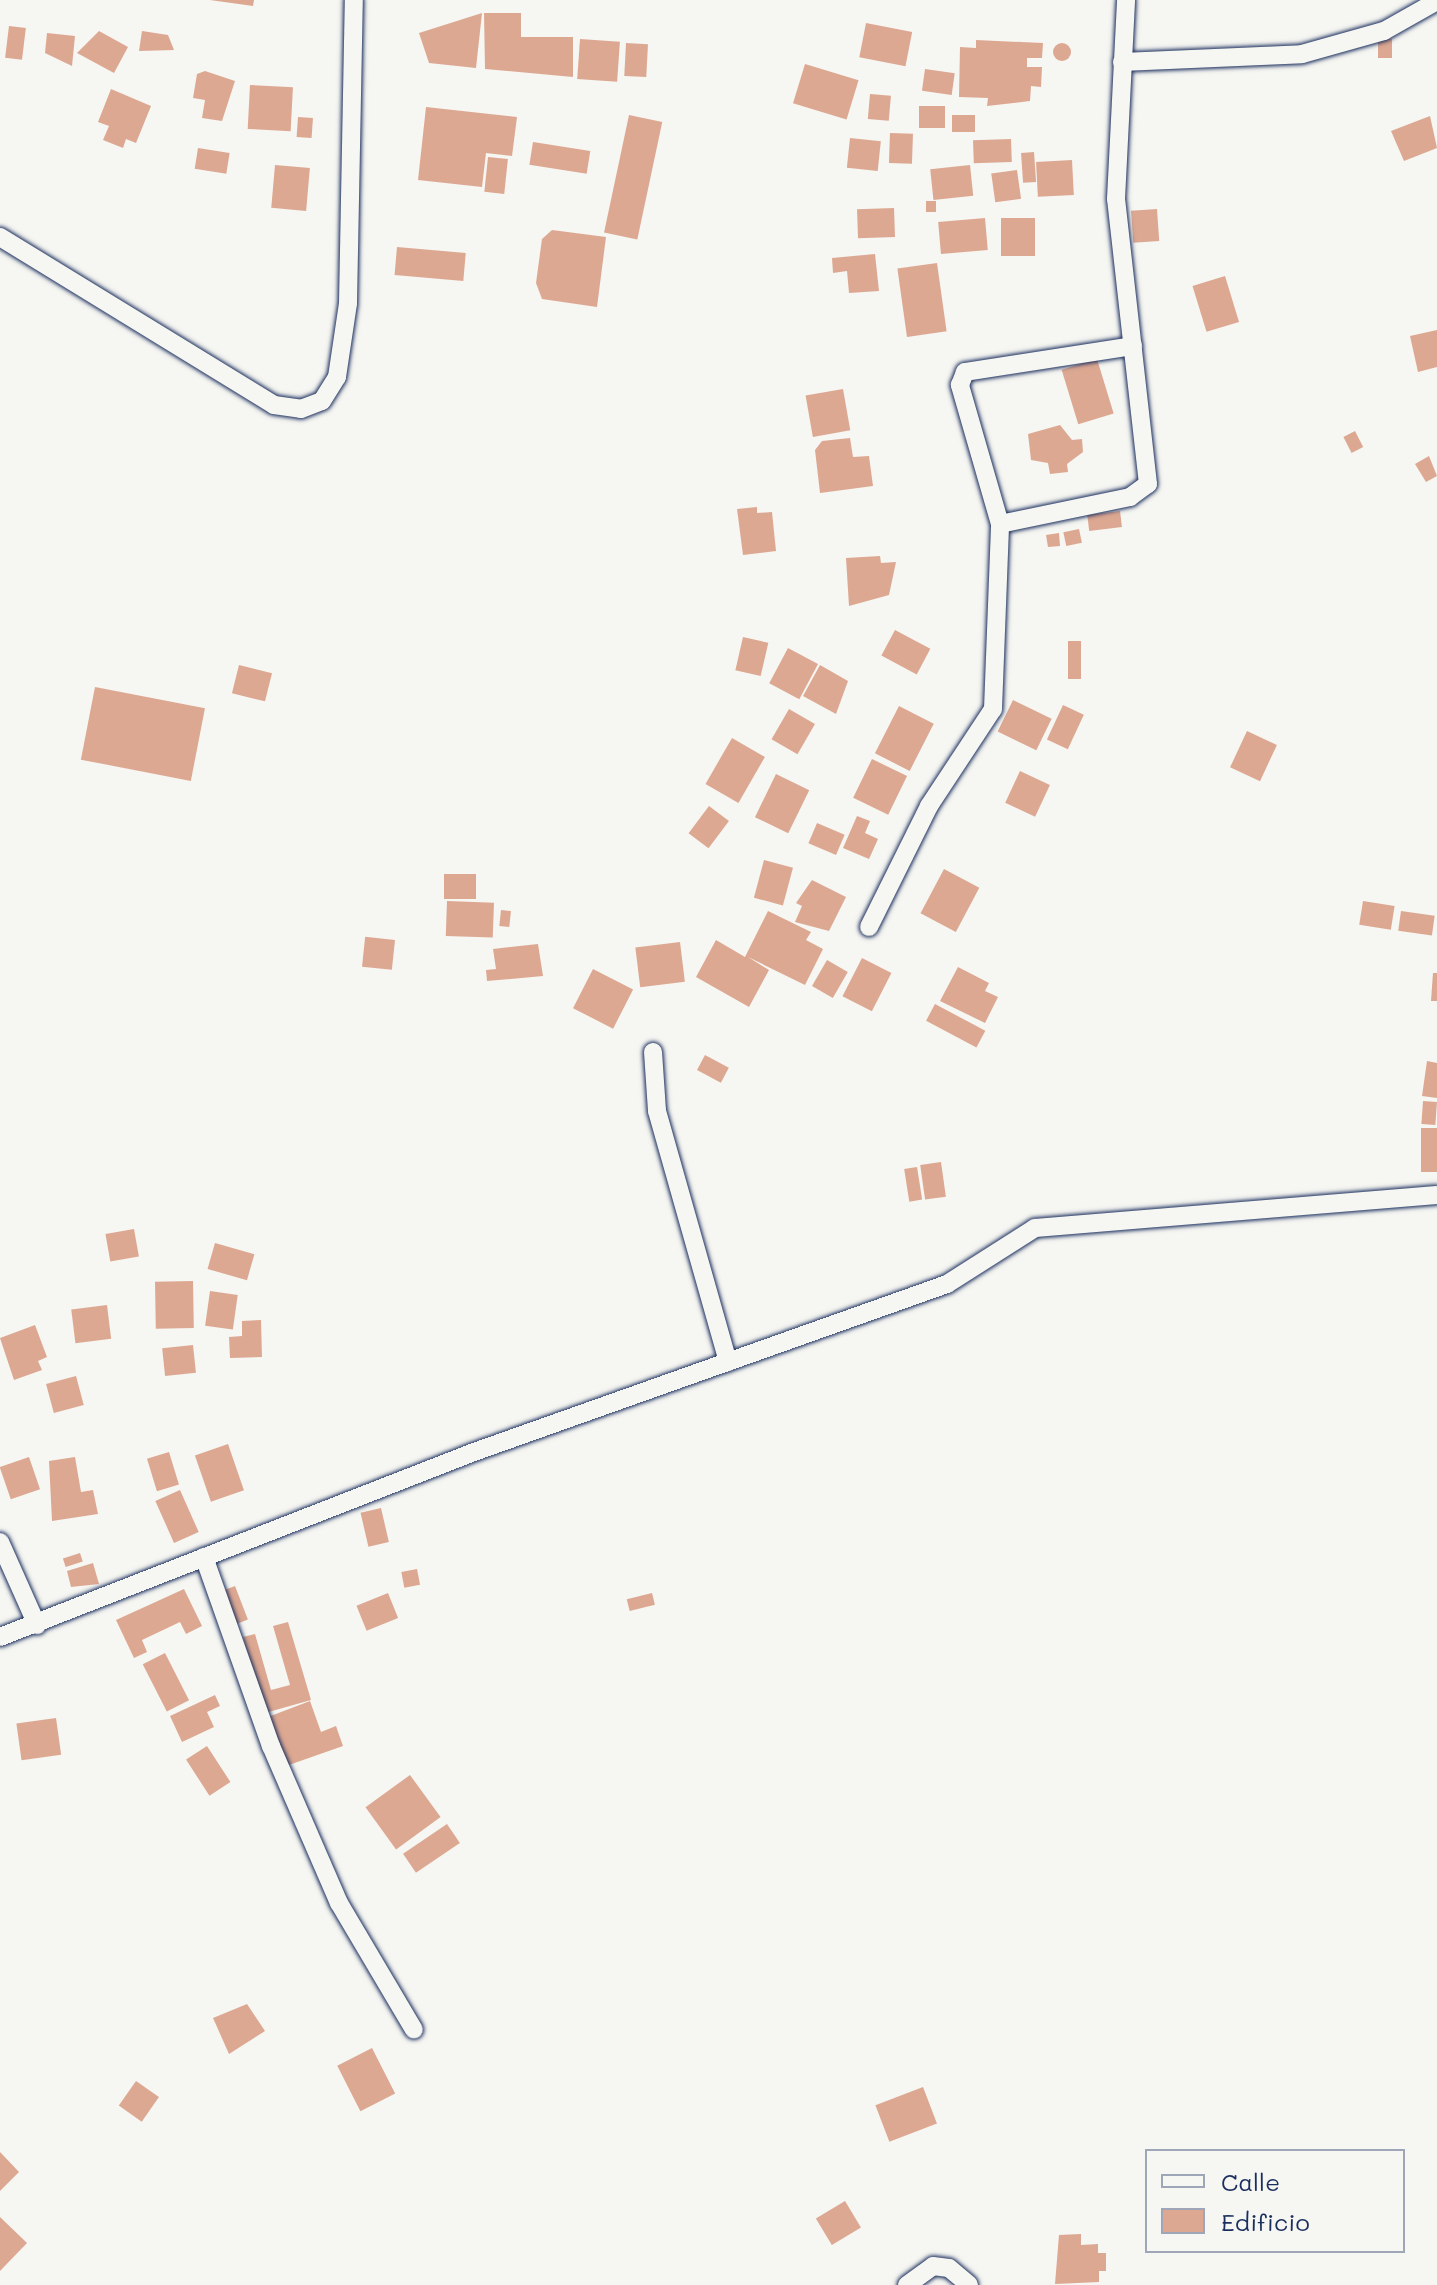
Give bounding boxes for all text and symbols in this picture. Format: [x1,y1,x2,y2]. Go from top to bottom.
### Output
legend [1145,2149,1405,2253]
text: Calle [1221,2166,1280,2197]
text: Edificio [1221,2206,1310,2237]

